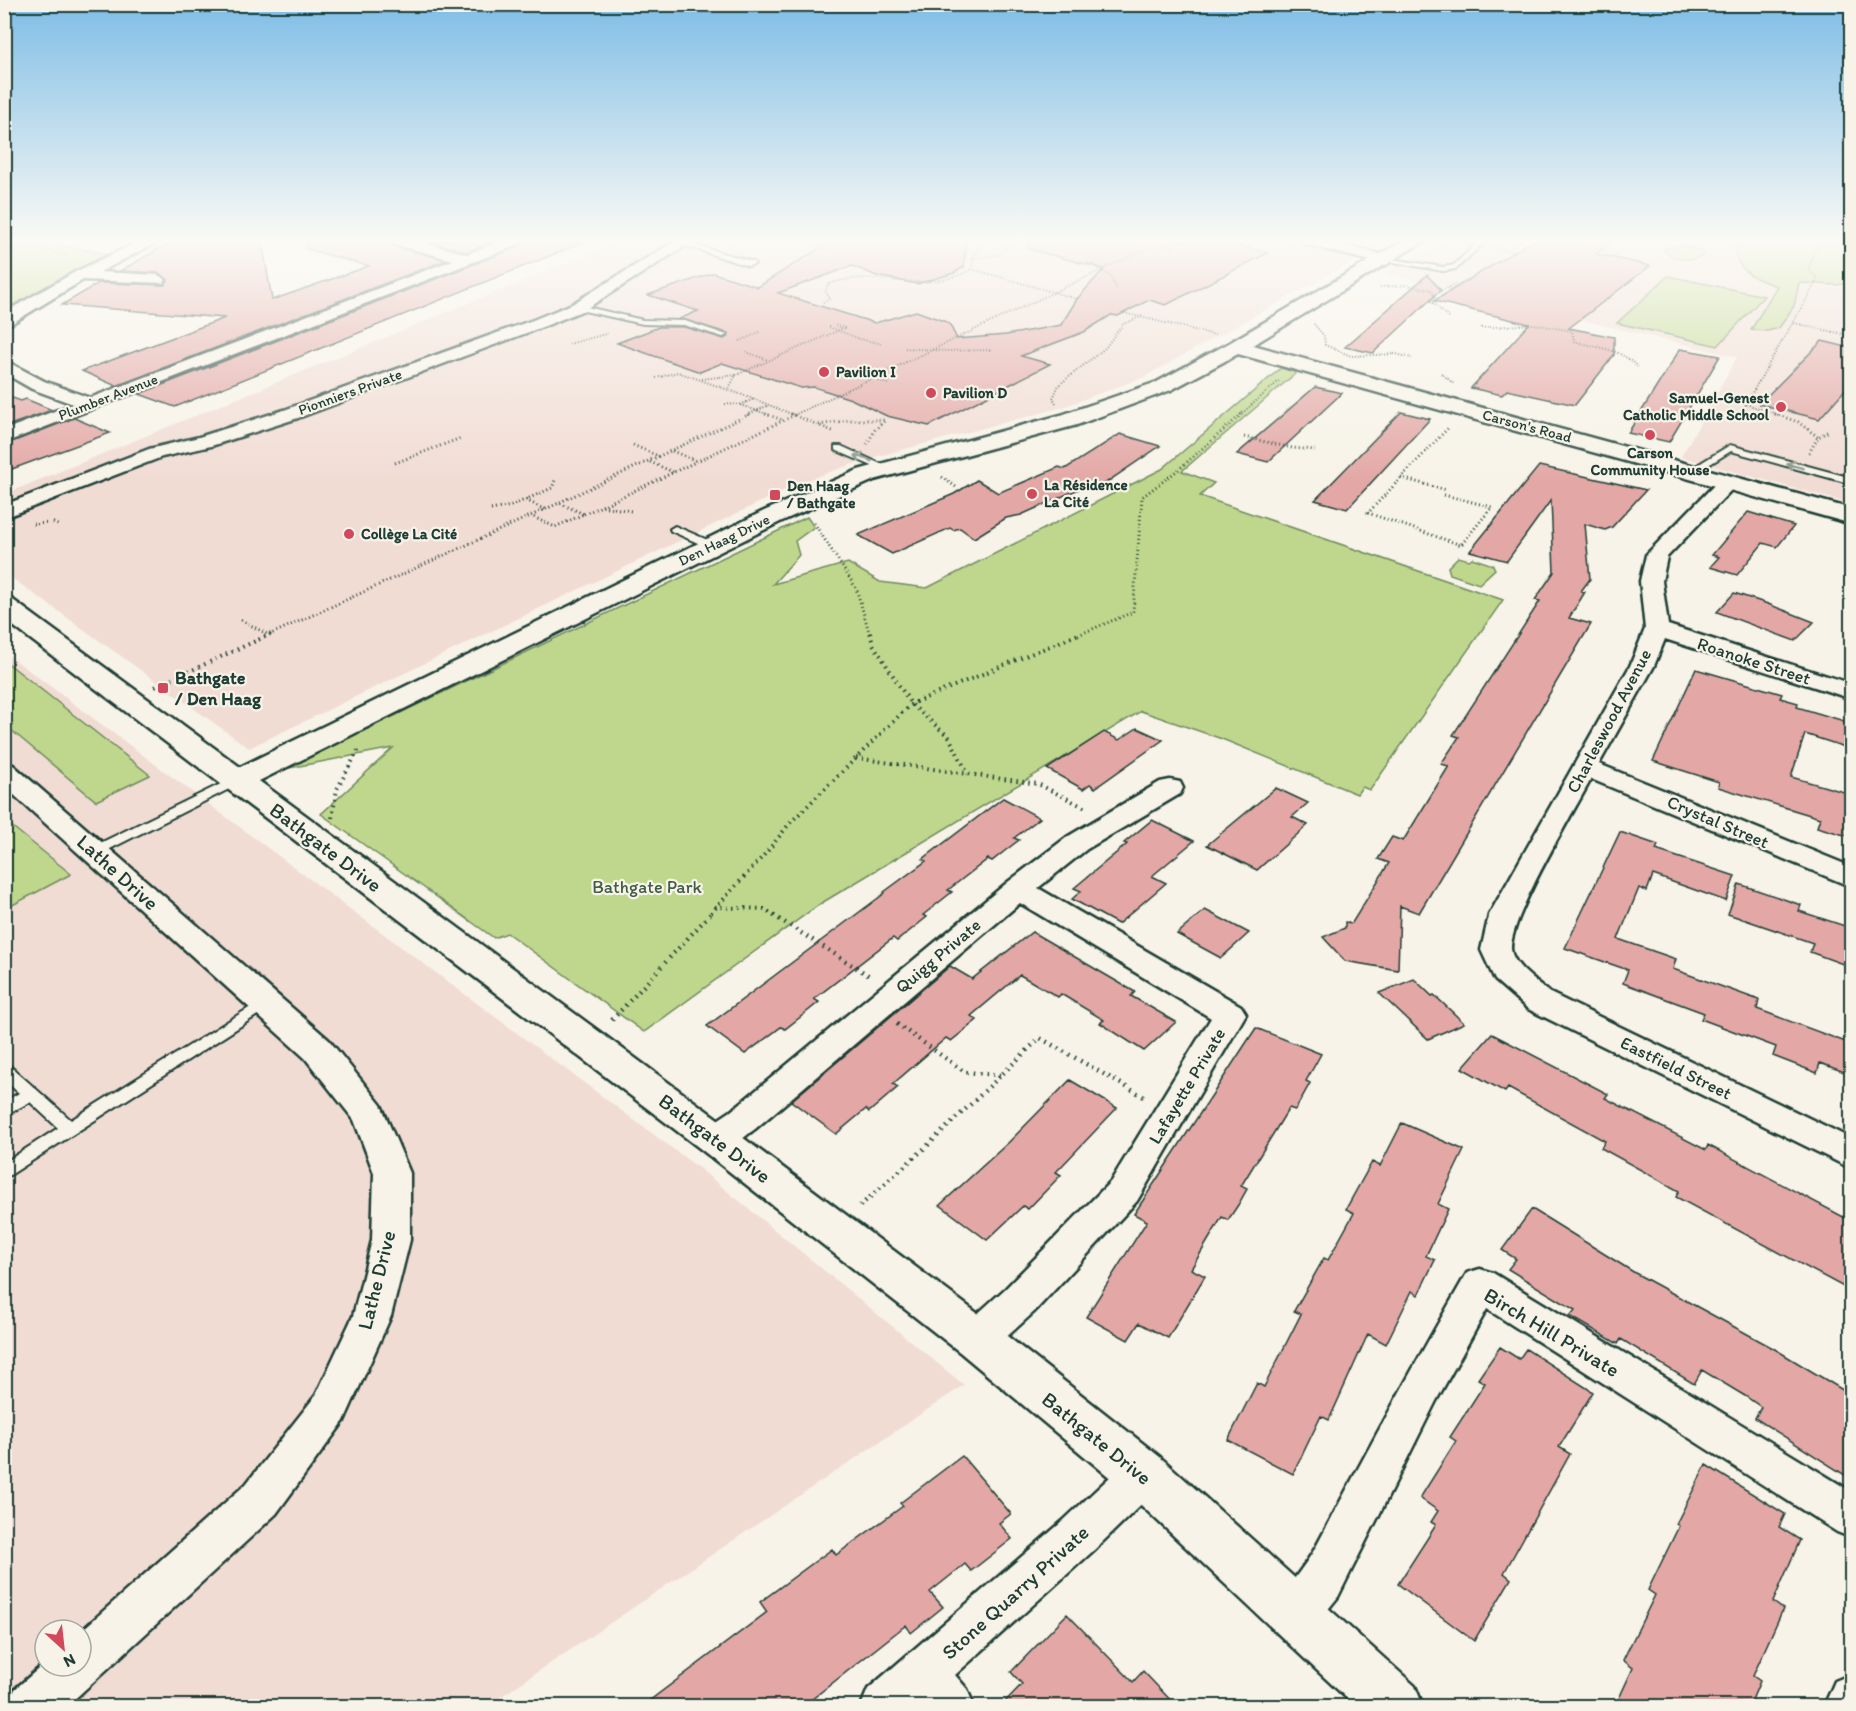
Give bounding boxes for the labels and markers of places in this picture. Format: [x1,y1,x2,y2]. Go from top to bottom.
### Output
place label: Pavilion I [836,363,896,381]
marker: Pavilion I [817,365,831,379]
place label: Pavilion D [943,384,1007,402]
marker: Pavilion D [924,386,938,400]
place label: Samuel-Genest Catholic Middle School [1623,389,1770,424]
marker: Samuel-Genest Catholic Middle School [1774,400,1788,414]
marker: Carson Community House [1643,428,1657,442]
place label: Carson Community House [1591,444,1709,480]
place label: La Résidence La Cité [1044,476,1128,511]
place label: Den Haag / Bathgate [786,477,855,513]
marker: La Résidence La Cité [1025,487,1039,501]
marker: Den Haag / Bathgate [768,488,782,502]
place label: Collège La Cité [361,525,457,544]
marker: Collège La Cité [342,527,356,541]
place label: Bathgate / Den Haag [174,667,262,710]
marker: Bathgate / Den Haag [156,681,170,695]

